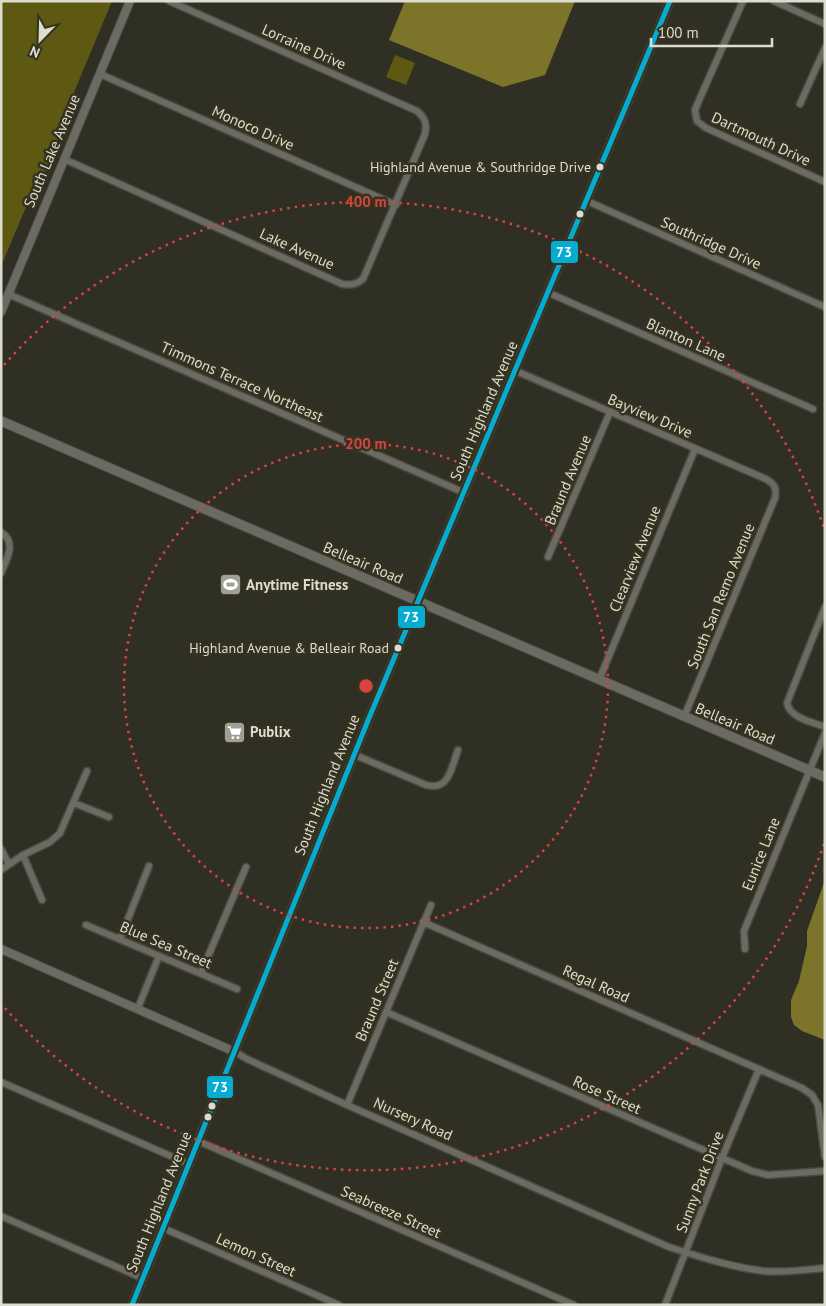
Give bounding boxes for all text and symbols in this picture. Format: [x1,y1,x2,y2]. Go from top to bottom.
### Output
north arrow [15,15,65,65]
scale bar [651,15,772,47]
street label: Lorraine Drive [259,20,349,74]
text: 100 m [658,23,699,42]
text: N [27,42,43,62]
street label: South Lake Avenue [19,91,84,210]
street label: Monoco Drive [209,101,297,154]
street label: Dartmouth Drive [709,107,814,170]
place label: Highland Avenue & Southridge Drive [370,158,591,176]
marker: Highland Avenue & Southridge Drive [595,162,605,172]
text: 400 m [345,192,387,211]
unlabelled marker [575,209,585,219]
street label: Southridge Drive [658,212,764,273]
street label: Lake Avenue [257,224,338,273]
line badge: 73 [550,240,579,264]
text: 73 [556,243,572,261]
street label: Blanton Lane [644,314,729,365]
street label: Timmons Terrace Northeast [158,337,326,426]
street label: South Highland Avenue [445,338,522,484]
street label: Bayview Drive [605,389,695,442]
street label: Braund Avenue [540,432,595,528]
text: 200 m [345,434,387,453]
street label: Clearview Avenue [605,503,664,615]
street label: South San Remo Avenue [683,520,758,671]
street label: Belleair Road [320,537,406,588]
sports icon: Anytime Fitness [218,573,242,597]
place label: Anytime Fitness [246,575,348,594]
line badge: 73 [397,605,426,629]
text: 73 [403,608,419,626]
place label: Highland Avenue & Belleair Road [189,639,389,657]
marker: Highland Avenue & Belleair Road [393,643,403,653]
centre of rings [357,677,375,695]
street label: Belleair Road [692,698,778,749]
street label: South Highland Avenue [290,712,363,858]
supermarket icon: Publix [222,720,246,744]
place label: Publix [250,722,291,741]
street label: Eunice Lane [737,814,784,893]
street label: Blue Sea Street [117,917,215,972]
street label: Braund Street [351,956,402,1044]
street label: Regal Road [560,960,633,1007]
street label: Rose Street [570,1071,644,1118]
line badge: 73 [206,1075,234,1099]
text: 73 [212,1078,228,1096]
street label: Nursery Road [371,1093,456,1144]
unlabelled marker [207,1101,217,1111]
unlabelled marker [203,1112,213,1122]
street label: Sunny Park Drive [671,1128,728,1235]
street label: South Highland Avenue [122,1129,195,1275]
street label: Seabreeze Street [338,1181,444,1242]
street label: Lemon Street [213,1229,299,1281]

